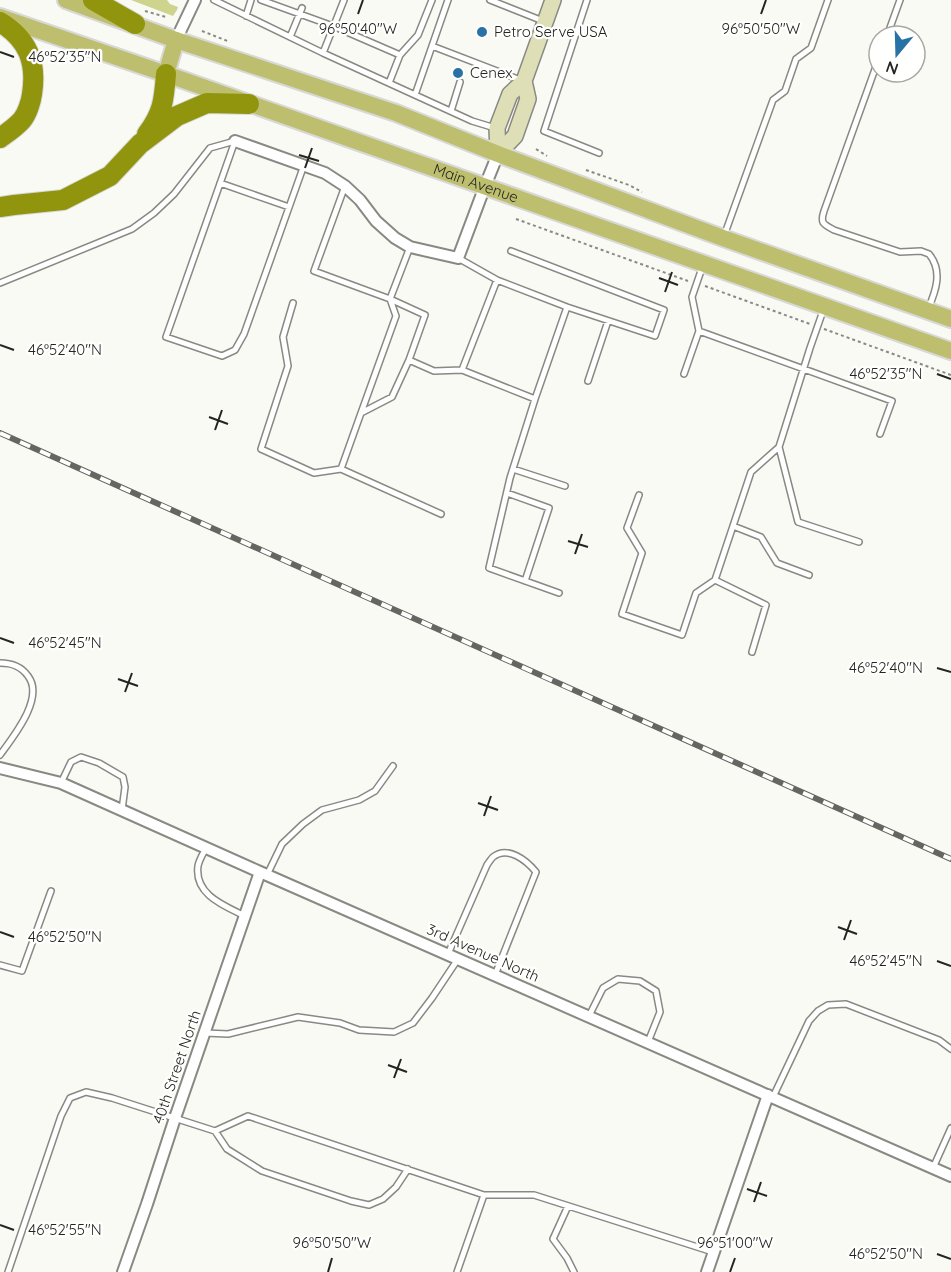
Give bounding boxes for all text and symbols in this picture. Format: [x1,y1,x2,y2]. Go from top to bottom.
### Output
text: 96°50'40"W [319,19,398,38]
text: 96°50'50"W [722,19,801,38]
place label: Petro Serve USA [494,22,608,41]
north arrow [867,24,927,84]
marker: Petro Serve USA [475,25,489,39]
text: 46°52'35"N [28,47,102,66]
text: N [883,57,901,80]
place label: Cenex [470,63,513,82]
marker: Cenex [451,66,465,80]
street label: Main Avenue [431,159,521,207]
text: 46°52'40"N [28,340,102,359]
text: 46°52'35"N [849,364,923,383]
text: 46°52'45"N [28,633,102,652]
text: 46°52'40"N [849,658,923,677]
street label: 3rd Avenue North [424,919,542,986]
text: 46°52'50"N [28,927,102,946]
text: 46°52'45"N [849,951,923,970]
street label: 40th Street North [148,1007,205,1126]
text: 46°52'55"N [28,1220,102,1239]
text: 96°50'50"W [293,1233,372,1252]
text: 96°51'00"W [697,1233,774,1252]
text: 46°52'50"N [849,1244,923,1263]

